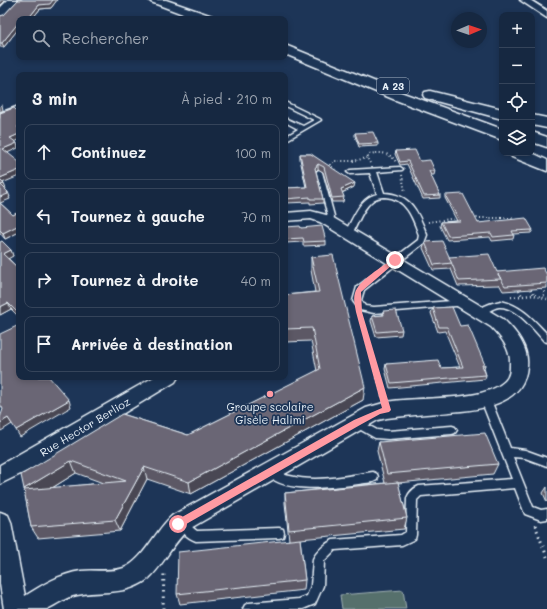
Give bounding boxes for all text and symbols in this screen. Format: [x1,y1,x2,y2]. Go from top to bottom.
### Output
north arrow [451,12,487,48]
map controls [499,12,535,156]
button: + [499,12,535,48]
search box [16,16,288,60]
icon: search [30,27,52,49]
text: Rechercher [62,28,149,48]
button: − [499,48,535,84]
road number: A 23 [377,78,409,94]
button: locate [499,84,535,120]
text: 3 min [32,87,77,109]
text: À pied · 210 m [181,90,272,107]
button: layers [499,120,535,156]
icon: ahead [33,141,55,163]
text: Continuez [71,142,146,162]
text: 100 m [235,144,271,161]
icon: left [33,205,55,227]
text: Tournez à gauche [71,206,205,226]
text: 70 m [241,208,271,225]
route end [386,251,404,269]
icon: right [33,269,55,291]
text: Tournez à droite [71,270,199,290]
text: 40 m [241,272,271,289]
icon: arrive [33,333,55,355]
text: Arrivée à destination [71,334,233,354]
marker: Groupe scolaire Gisèle Halimi [265,389,275,399]
street label: Rue Hector Berlioz [37,394,133,459]
place label: Groupe scolaire Gisèle Halimi [227,399,314,427]
route start [169,515,187,533]

